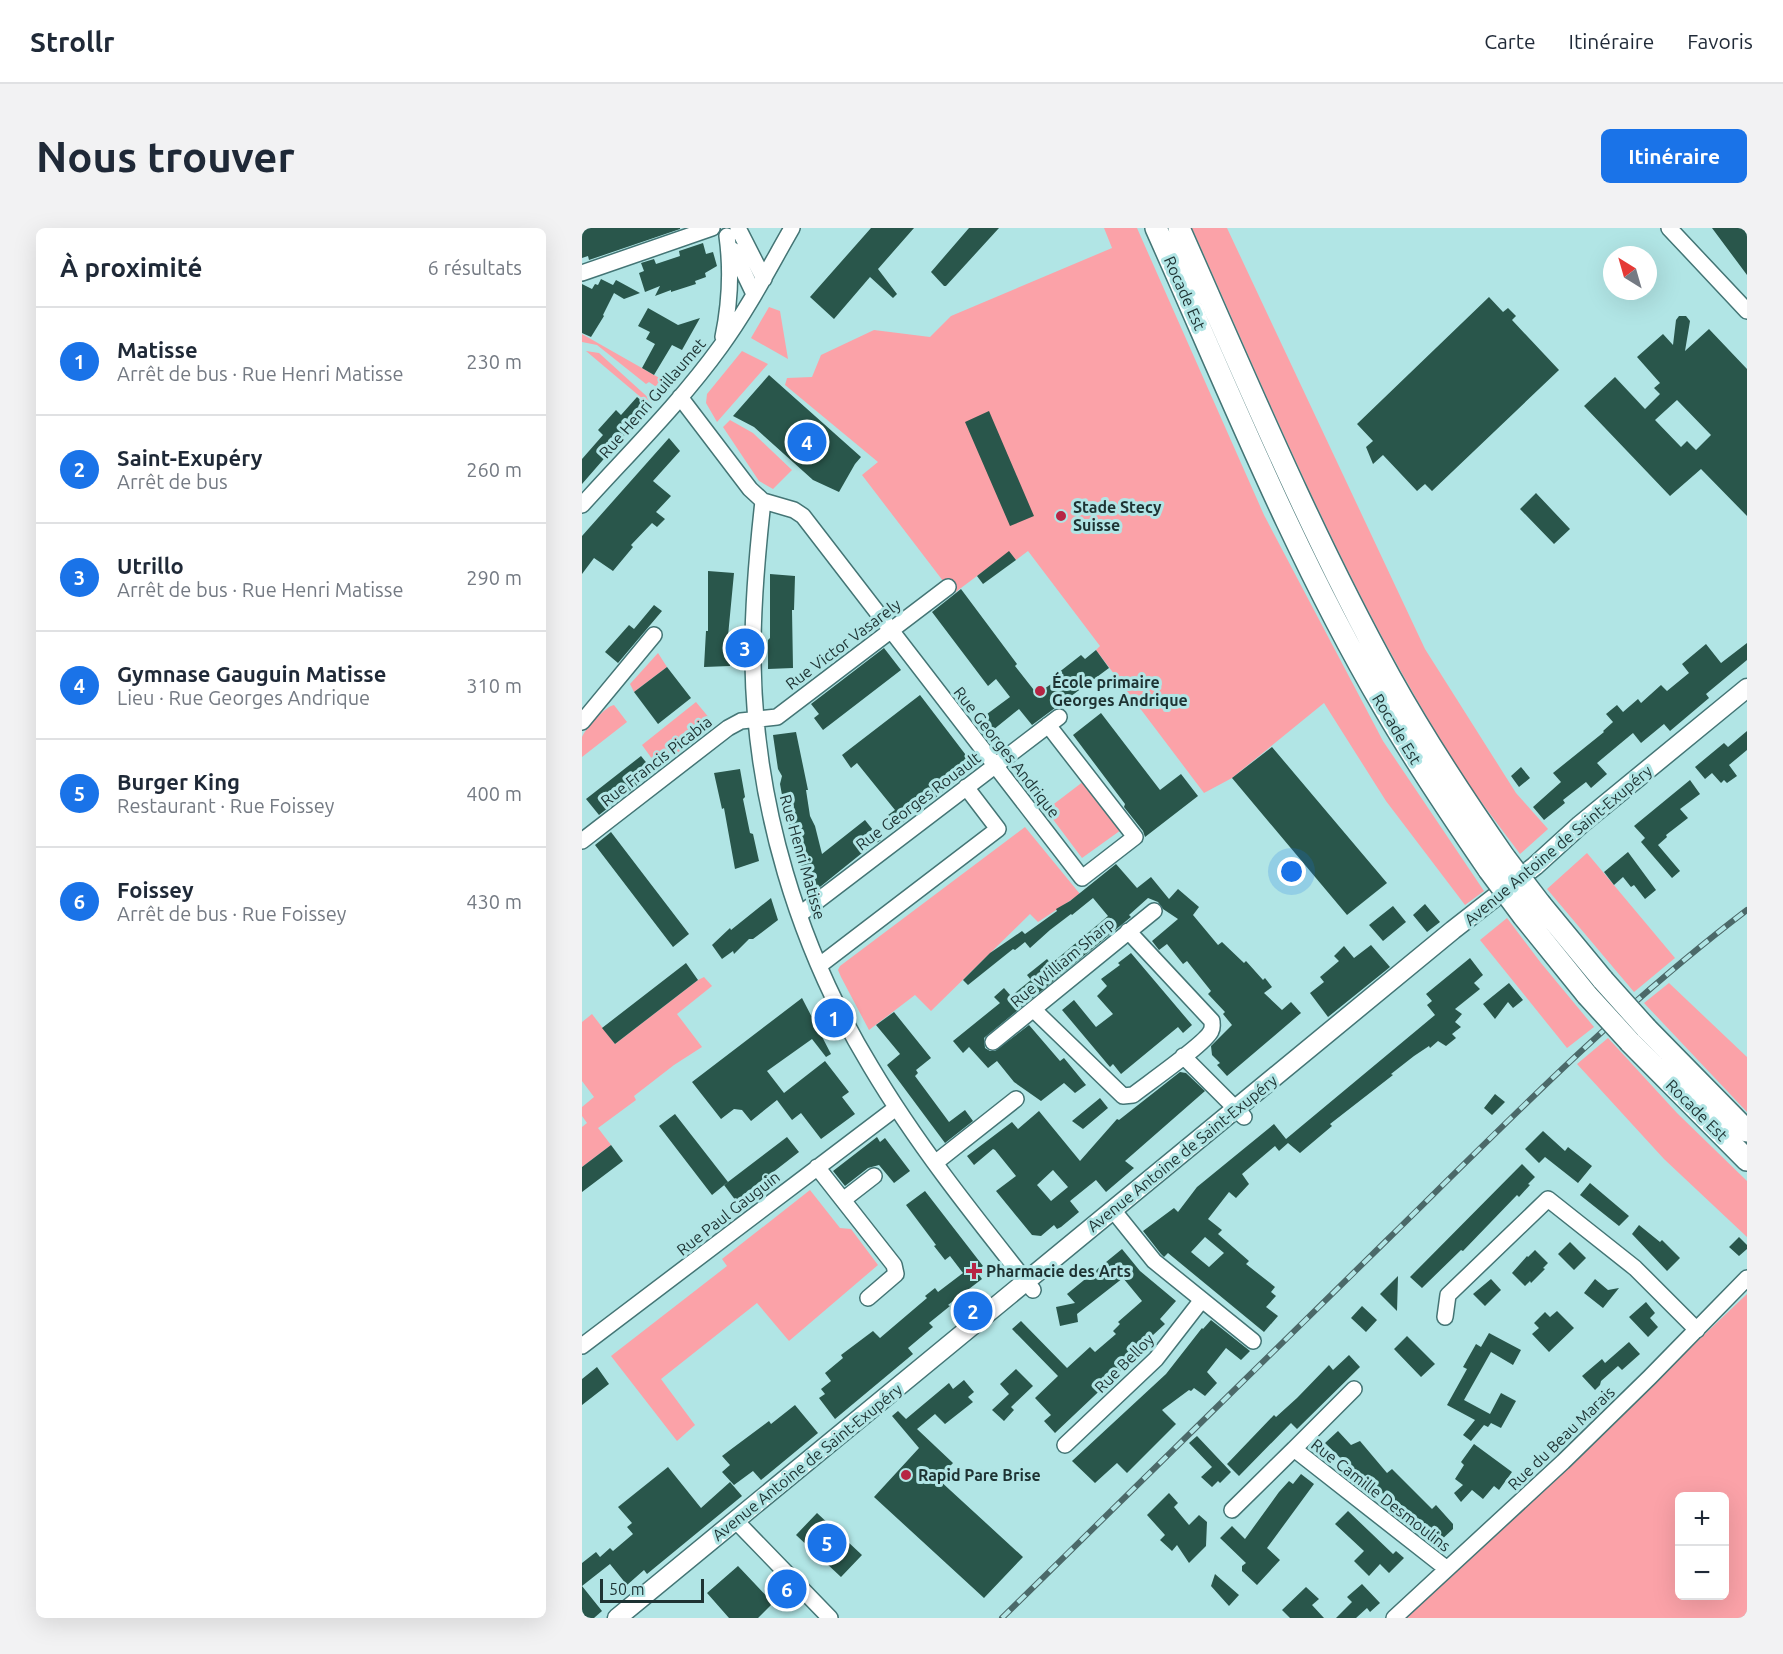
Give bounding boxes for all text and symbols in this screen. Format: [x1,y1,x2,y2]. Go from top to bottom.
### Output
text: Strollr [30,26,115,57]
text: Carte [1484,29,1536,53]
text: Itinéraire [1569,29,1654,53]
text: Favoris [1687,29,1753,53]
button: Itinéraire [1601,129,1747,183]
text: Nous trouver [36,133,295,180]
north arrow [1603,246,1657,300]
text: À proximité [60,253,202,282]
street label: Rocade Est [1161,253,1210,333]
text: 6 résultats [428,256,522,279]
street label: Rue Henri Guillaumet [595,334,709,462]
text: Matisse [117,337,198,362]
text: 1 [74,350,85,373]
text: 230 m [466,350,522,373]
text: Arrêt de bus · Rue Henri Matisse [117,362,404,385]
pin: 4 [788,420,826,464]
text: Saint-Exupéry [117,445,263,470]
text: 2 [74,458,85,481]
text: 260 m [466,458,522,481]
text: Arrêt de bus [117,470,228,493]
place label: Stade Stecy Suisse [1073,498,1162,534]
marker: Stade Stecy Suisse [1054,509,1068,523]
text: Utrillo [117,553,184,578]
text: 3 [74,566,85,589]
text: 290 m [466,566,522,589]
text: Arrêt de bus · Rue Henri Matisse [117,578,404,601]
street label: Rue Victor Vasarely [782,595,904,693]
pin: 3 [726,626,764,670]
text: Gymnase Gauguin Matisse [117,661,386,686]
place label: École primaire Georges Andrique [1052,671,1188,709]
text: 4 [74,674,85,697]
text: 310 m [466,674,522,697]
street label: Rue Georges Andrique [950,683,1064,821]
marker: École primaire Georges Andrique [1033,684,1047,698]
text: Lieu · Rue Georges Andrique [117,686,370,709]
street label: Rocade Est [1369,691,1425,768]
street label: Rue Francis Picabia [597,712,715,810]
street label: Rue Georges Rouault [852,748,984,854]
street label: Avenue Antoine de Saint-Exupéry [1461,761,1656,929]
text: Burger King [117,769,240,794]
text: 5 [74,782,85,805]
text: 400 m [466,782,522,805]
street label: Rue Henri Matisse [777,792,829,922]
text: Restaurant · Rue Foissey [117,794,334,817]
your location [1277,857,1306,886]
text: Foissey [117,877,194,902]
text: 6 [74,890,85,913]
text: 430 m [466,890,522,913]
text: Arrêt de bus · Rue Foissey [117,902,346,925]
street label: Rue William Sharp [1007,913,1117,1011]
pin: 1 [814,996,854,1040]
street label: Avenue Antoine de Saint-Exupéry [1083,1071,1281,1235]
street label: Rocade Est [1663,1076,1732,1145]
street label: Rue Paul Gauguin [673,1167,783,1259]
place label: Pharmacie des Arts [986,1262,1131,1280]
marker: Pharmacie des Arts [967,1264,981,1278]
pin: 2 [954,1288,992,1334]
street label: Rue Belloy [1091,1330,1157,1396]
street label: Avenue Antoine de Saint-Exupéry [708,1380,906,1544]
street label: Rue du Beau Marais [1504,1383,1618,1493]
street label: Rue Camille Desmoulins [1308,1435,1454,1555]
place label: Rapid Pare Brise [918,1466,1041,1484]
marker: Rapid Pare Brise [899,1468,913,1482]
map controls [1675,1492,1729,1600]
button: + [1675,1492,1729,1546]
pin: 5 [808,1520,846,1566]
button: − [1675,1546,1729,1600]
pin: 6 [768,1566,806,1612]
scale bar [600,1576,704,1604]
text: 50 m [609,1580,645,1598]

